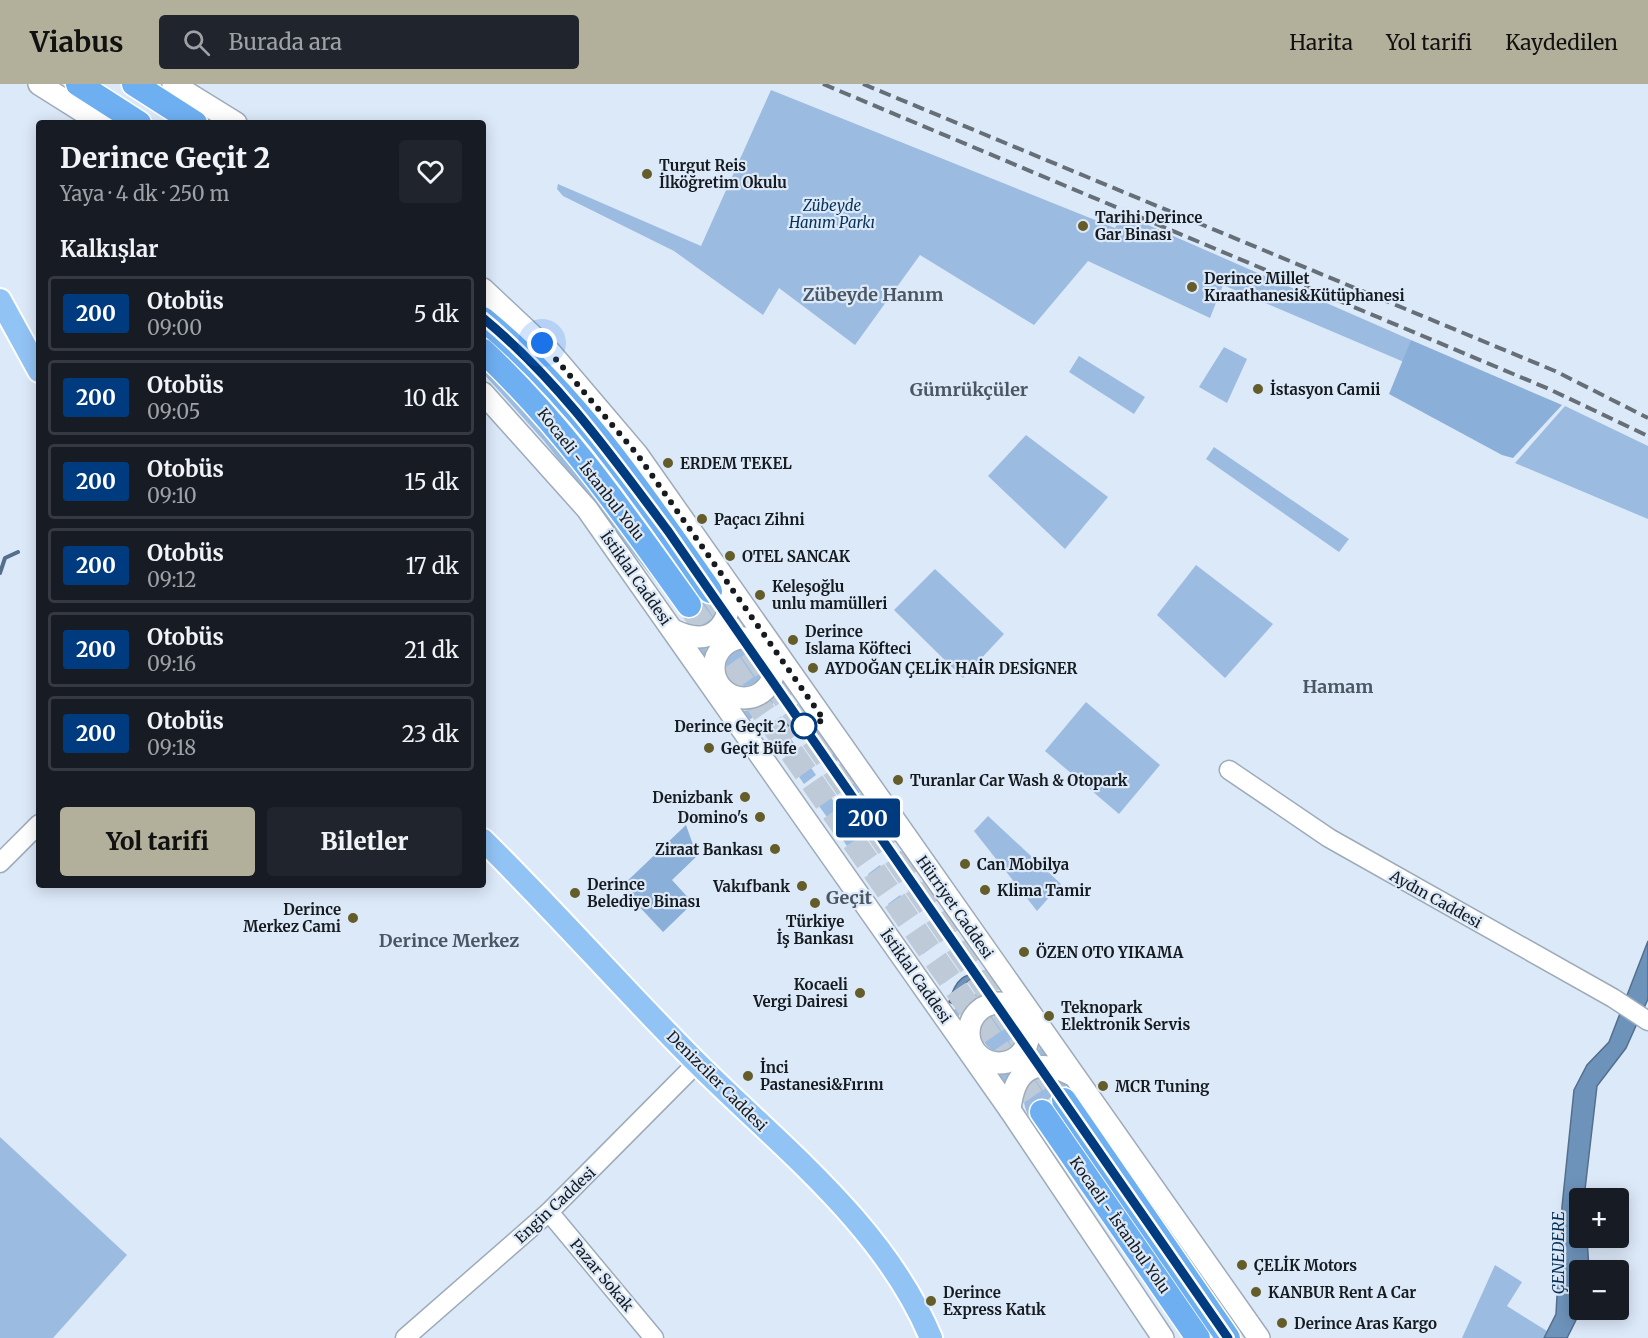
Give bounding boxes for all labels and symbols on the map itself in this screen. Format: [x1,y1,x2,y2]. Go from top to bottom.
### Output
place label: Turgut Reis İlköğretim Okulu [659,156,787,192]
marker: Turgut Reis İlköğretim Okulu [640,167,654,181]
park label: Zübeyde Hanım Parkı [788,196,875,232]
place label: Tarihi Derince Gar Binası [1095,208,1202,244]
marker: Tarihi Derince Gar Binası [1076,219,1090,233]
place label: Derince Millet Kıraathanesi&Kütüphanesi [1204,269,1405,305]
marker: Derince Millet Kıraathanesi&Kütüphanesi [1185,280,1199,294]
district label: Zübeyde Hanım [803,283,943,306]
your location [527,328,557,358]
district label: Gümrükçüler [910,378,1028,401]
place label: İstasyon Camii [1270,379,1380,399]
marker: İstasyon Camii [1251,382,1265,396]
street label: Kocaeli - İstanbul Yolu [533,404,649,544]
place label: ERDEM TEKEL [680,454,792,473]
marker: ERDEM TEKEL [661,456,675,470]
place label: Paçacı Zihni [714,510,805,529]
marker: Paçacı Zihni [695,512,709,526]
street label: İstiklal Caddesi [597,527,676,629]
place label: OTEL SANCAK [742,547,851,566]
marker: OTEL SANCAK [723,549,737,563]
place label: Keleşoğlu unlu mamülleri [772,577,887,613]
marker: Keleşoğlu unlu mamülleri [753,588,767,602]
place label: Derince Islama Köfteci [805,622,911,658]
marker: Derince Islama Köfteci [786,633,800,647]
place label: AYDOĞAN ÇELİK HAİR DESİGNER [824,658,1078,678]
marker: AYDOĞAN ÇELİK HAİR DESİGNER [806,661,820,675]
district label: Hamam [1303,675,1373,698]
marker: Derince Geçit 2 [791,713,817,739]
place label: Derince Geçit 2 [674,717,786,736]
place label: Geçit Büfe [721,739,797,758]
marker: Geçit Büfe [702,741,716,755]
place label: Turanlar Car Wash & Otopark [910,771,1128,790]
marker: Turanlar Car Wash & Otopark [891,773,905,787]
place label: Denizbank [652,788,733,807]
marker: Denizbank [738,790,752,804]
line badge: 200 [834,798,902,838]
place label: Domino's [677,808,748,827]
marker: Domino's [753,810,767,824]
place label: Ziraat Bankası [655,840,763,859]
marker: Ziraat Bankası [768,842,782,856]
street label: Hürriyet Caddesi [912,852,998,962]
place label: Can Mobilya [977,855,1070,874]
marker: Can Mobilya [958,857,972,871]
street label: Aydın Caddesi [1386,866,1485,932]
place label: Derince Belediye Binası [587,875,700,911]
place label: Vakıfbank [712,877,790,896]
marker: Vakıfbank [795,879,809,893]
place label: Klima Tamir [997,881,1091,900]
marker: Klima Tamir [978,883,992,897]
marker: Derince Belediye Binası [568,886,582,900]
district label: Geçit [826,886,873,909]
marker: Türkiye İş Bankası [808,896,822,910]
place label: Derince Merkez Cami [243,900,341,936]
marker: Derince Merkez Cami [346,911,360,925]
place label: Türkiye İş Bankası [776,912,854,948]
street label: İstiklal Caddesi [877,925,956,1027]
district label: Derince Merkez [379,929,519,952]
place label: ÖZEN OTO YIKAMA [1036,942,1184,962]
marker: ÖZEN OTO YIKAMA [1017,945,1031,959]
place label: Kocaeli Vergi Dairesi [752,975,848,1011]
marker: Kocaeli Vergi Dairesi [853,986,867,1000]
place label: Teknopark Elektronik Servis [1061,998,1190,1034]
marker: Teknopark Elektronik Servis [1042,1009,1056,1023]
street label: Denizciler Caddesi [663,1027,771,1135]
place label: İnci Pastanesi&Fırını [760,1057,884,1094]
marker: İnci Pastanesi&Fırını [741,1069,755,1083]
place label: MCR Tuning [1115,1077,1210,1096]
marker: MCR Tuning [1096,1079,1110,1093]
street label: Kocaeli - İstanbul Yolu [1066,1153,1174,1297]
street label: Engin Caddesi [511,1163,599,1247]
water label: ÇENEDERE [1548,1211,1568,1295]
street label: Pazar Sokak [566,1235,638,1316]
place label: ÇELİK Motors [1254,1255,1357,1275]
marker: ÇELİK Motors [1235,1258,1249,1272]
place label: Derince Express Katık [943,1283,1046,1319]
place label: KANBUR Rent A Car [1268,1283,1416,1302]
marker: KANBUR Rent A Car [1249,1285,1263,1299]
marker: Derince Express Katık [924,1294,938,1308]
place label: Derince Aras Kargo [1294,1314,1437,1333]
marker: Derince Aras Kargo [1275,1316,1289,1330]

